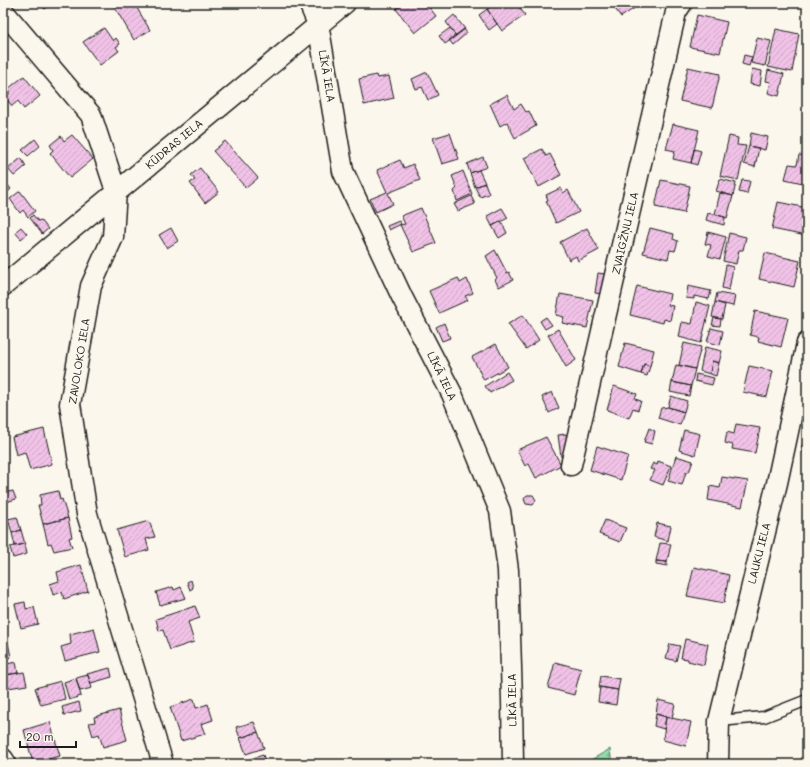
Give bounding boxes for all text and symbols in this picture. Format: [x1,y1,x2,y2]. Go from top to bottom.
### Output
street label: LĪKĀ IELA [316,49,339,103]
street label: KŪDRAS IELA [142,115,205,172]
street label: ZVAIGŽŅU IELA [608,190,642,276]
street label: ZAVOLOKO IELA [64,317,93,405]
street label: LĪKĀ IELA [424,349,461,403]
street label: LAUKU IELA [744,521,773,585]
street label: LĪKĀ IELA [504,673,519,727]
scale bar [20,723,76,749]
text: 20 m [26,728,54,744]

